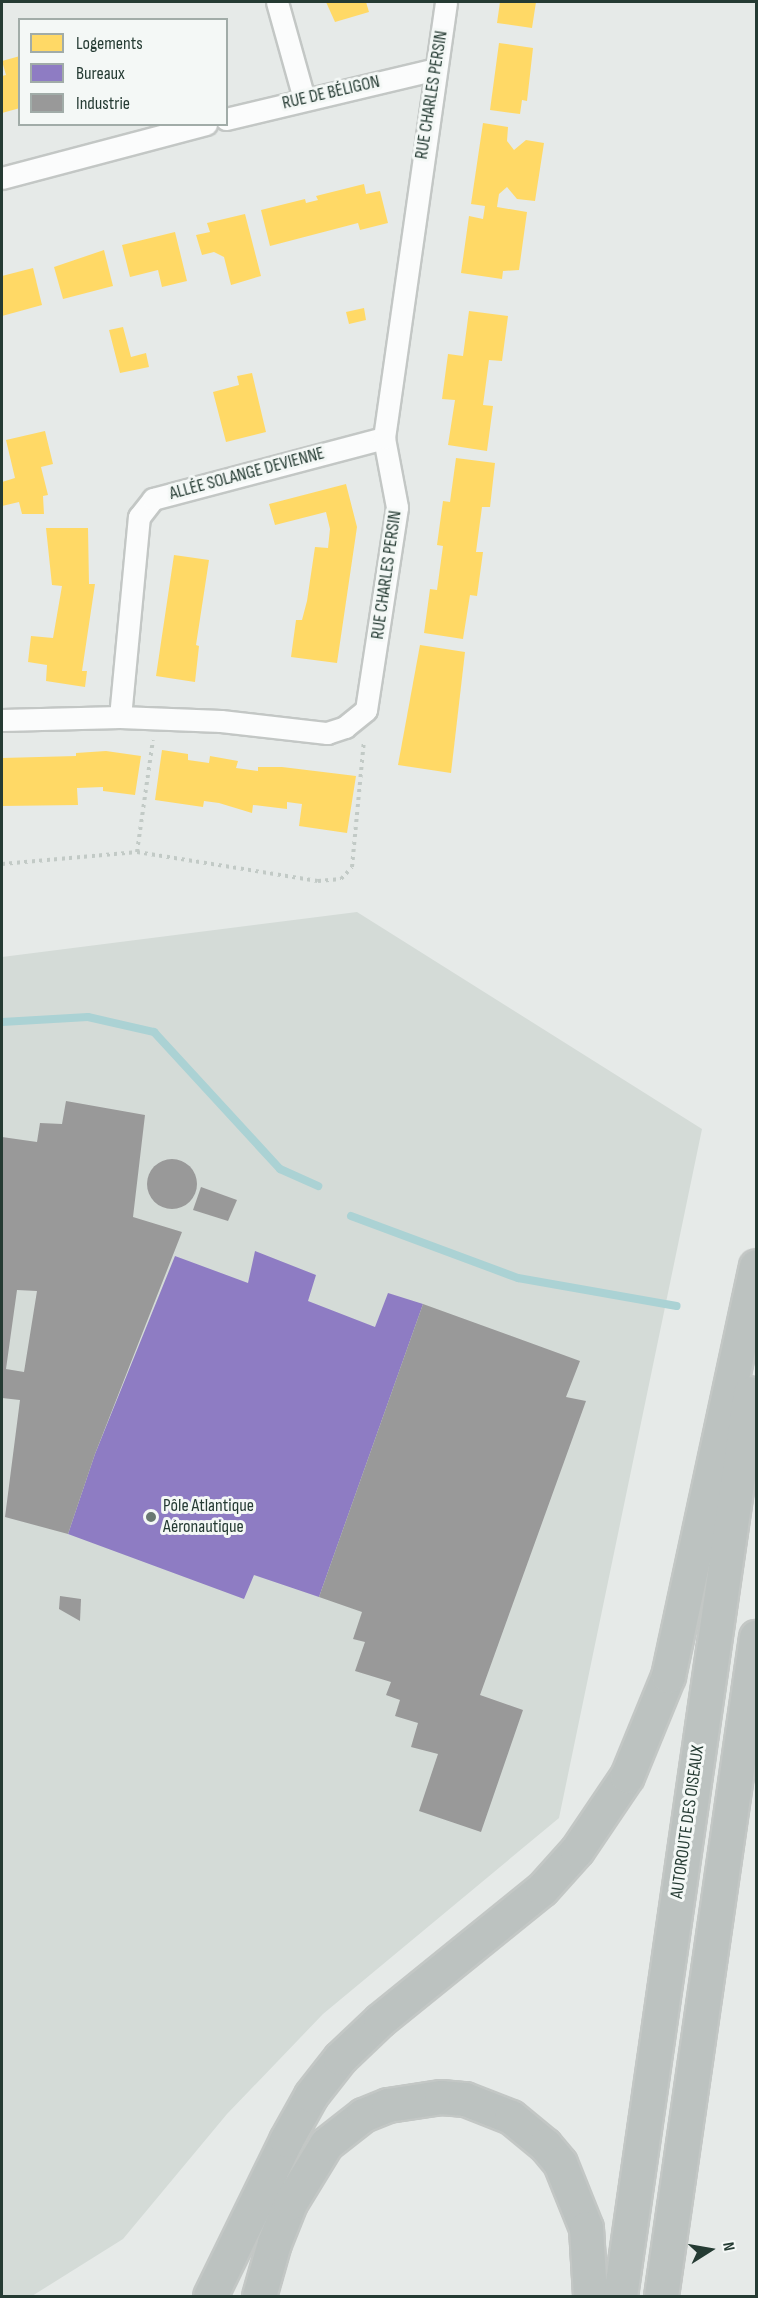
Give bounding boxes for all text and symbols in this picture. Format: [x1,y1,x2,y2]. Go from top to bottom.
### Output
legend [18,18,228,126]
street label: RUE CHARLES PERSIN [411,29,453,161]
text: Logements [76,33,143,54]
text: Bureaux [76,63,125,84]
street label: RUE DE BÉLIGON [280,71,382,115]
text: Industrie [76,93,130,114]
street label: ALLÉE SOLANGE DEVIENNE [167,443,327,505]
street label: RUE CHARLES PERSIN [367,509,407,641]
place label: Pôle Atlantique Aéronautique [163,1496,254,1538]
marker: Pôle Atlantique Aéronautique [144,1510,158,1524]
street label: AUTOROUTE DES OISEAUX [667,1744,709,1900]
north arrow [680,2220,740,2280]
text: N [718,2240,738,2252]

